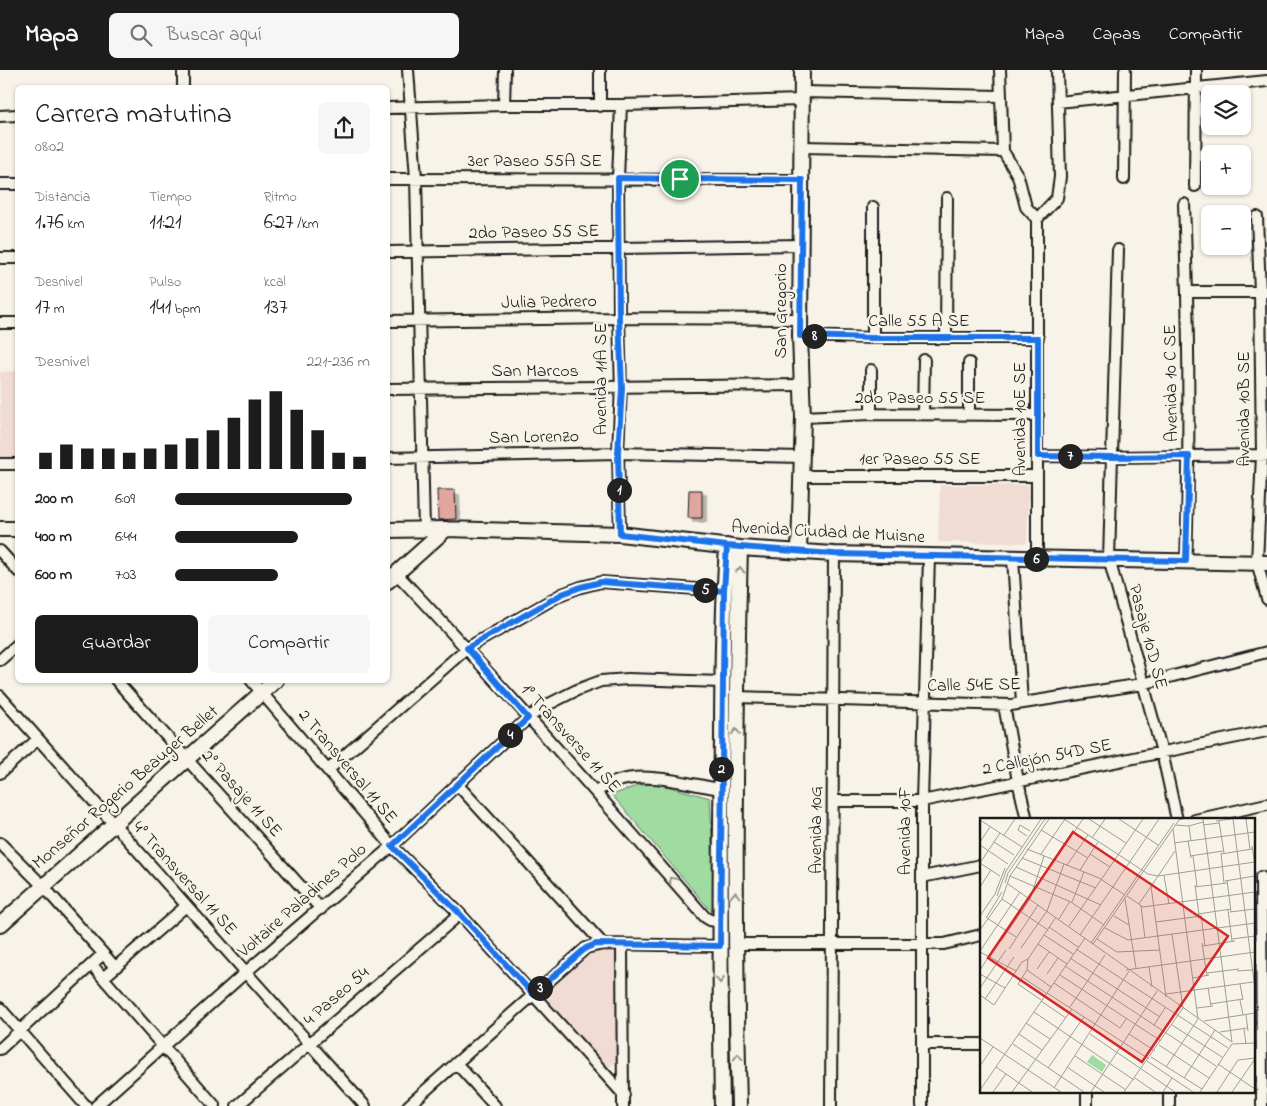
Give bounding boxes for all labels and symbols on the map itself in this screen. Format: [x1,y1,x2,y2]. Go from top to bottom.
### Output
street label: 3er Paseo 55A SE [468,149,602,175]
pin [659,158,701,200]
street label: 2do Paseo 55 SE [468,219,600,247]
street label: San Gregorio [769,263,796,359]
street label: Julia Pedrero [501,289,597,317]
street label: Calle 55 A SE [868,309,970,335]
street label: Avenida 11A SE [589,323,615,435]
pin: 8 [802,324,826,348]
street label: Avenida 10 C SE [1158,324,1186,442]
street label: Avenida 10B SE [1232,351,1258,467]
street label: San Marcos [491,359,579,385]
street label: Avenida 10E SE [1008,362,1034,476]
street label: 2do Paseo 55 SE [855,386,985,412]
street label: San Lorenzo [489,424,579,452]
pin: 7 [1058,444,1082,468]
street label: 1er Paseo 55 SE [859,447,981,473]
pin: 1 [606,478,632,502]
street label: Avenida Ciudad de Muisne [730,515,927,551]
pin: 6 [1024,546,1048,572]
one-way arrow [734,566,745,574]
pin: 5 [692,578,718,602]
street label: Pasaje 10D SE [1120,582,1174,693]
street label: Calle 54E SE [927,672,1021,700]
street label: 1° Transverse 11 SE [514,678,627,800]
street label: Monseñor Rogerio Beauger Bellet [27,700,226,877]
street label: 2 Transversal 11 SE [291,704,403,830]
pin: 4 [498,722,522,748]
one-way arrow [731,728,741,736]
street label: 2 Callejón 54D SE [980,733,1114,783]
street label: 2° Pasaje 11 SE [194,744,288,844]
pin: 2 [708,756,734,782]
street label: Avenida 10G [804,786,830,874]
street label: Avenida 10F [893,787,919,875]
street label: 4° Transversal 11 SE [125,816,243,942]
inset map [980,818,1254,1094]
street label: Voltaire Paladines Polo [232,837,373,965]
one-way arrow [669,876,678,885]
one-way arrow [730,891,740,898]
street label: 4 Paseo 54 [298,961,376,1033]
pin: 3 [528,976,552,1000]
one-way arrow [715,976,726,984]
one-way arrow [732,1053,743,1061]

